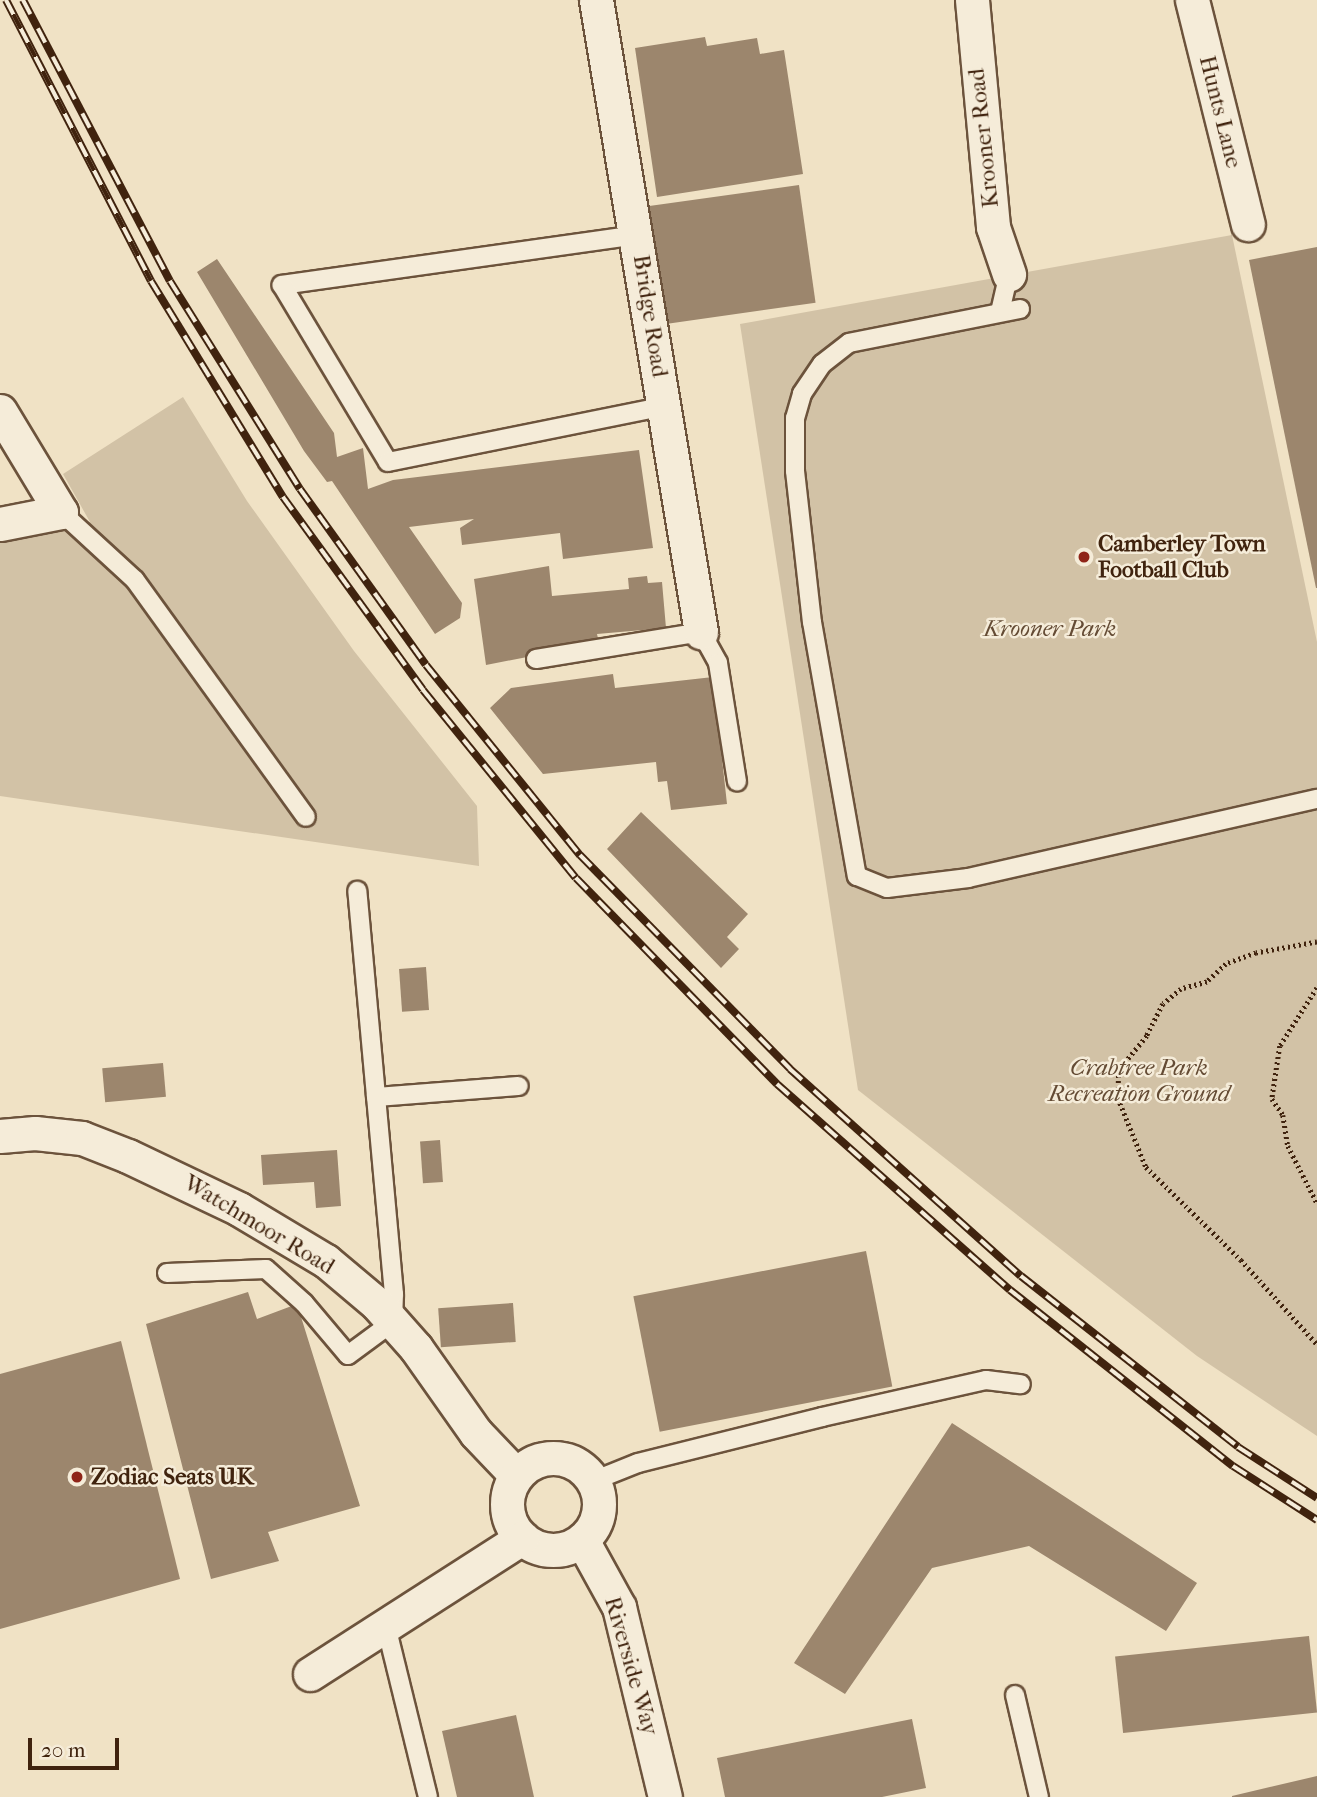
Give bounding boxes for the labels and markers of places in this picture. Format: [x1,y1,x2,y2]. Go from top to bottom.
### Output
place label: Camberley Town Football Club [1098,530,1266,584]
marker: Camberley Town Football Club [1076,549,1092,565]
place label: Zodiac Seats UK [91,1463,253,1491]
marker: Zodiac Seats UK [69,1469,85,1485]

